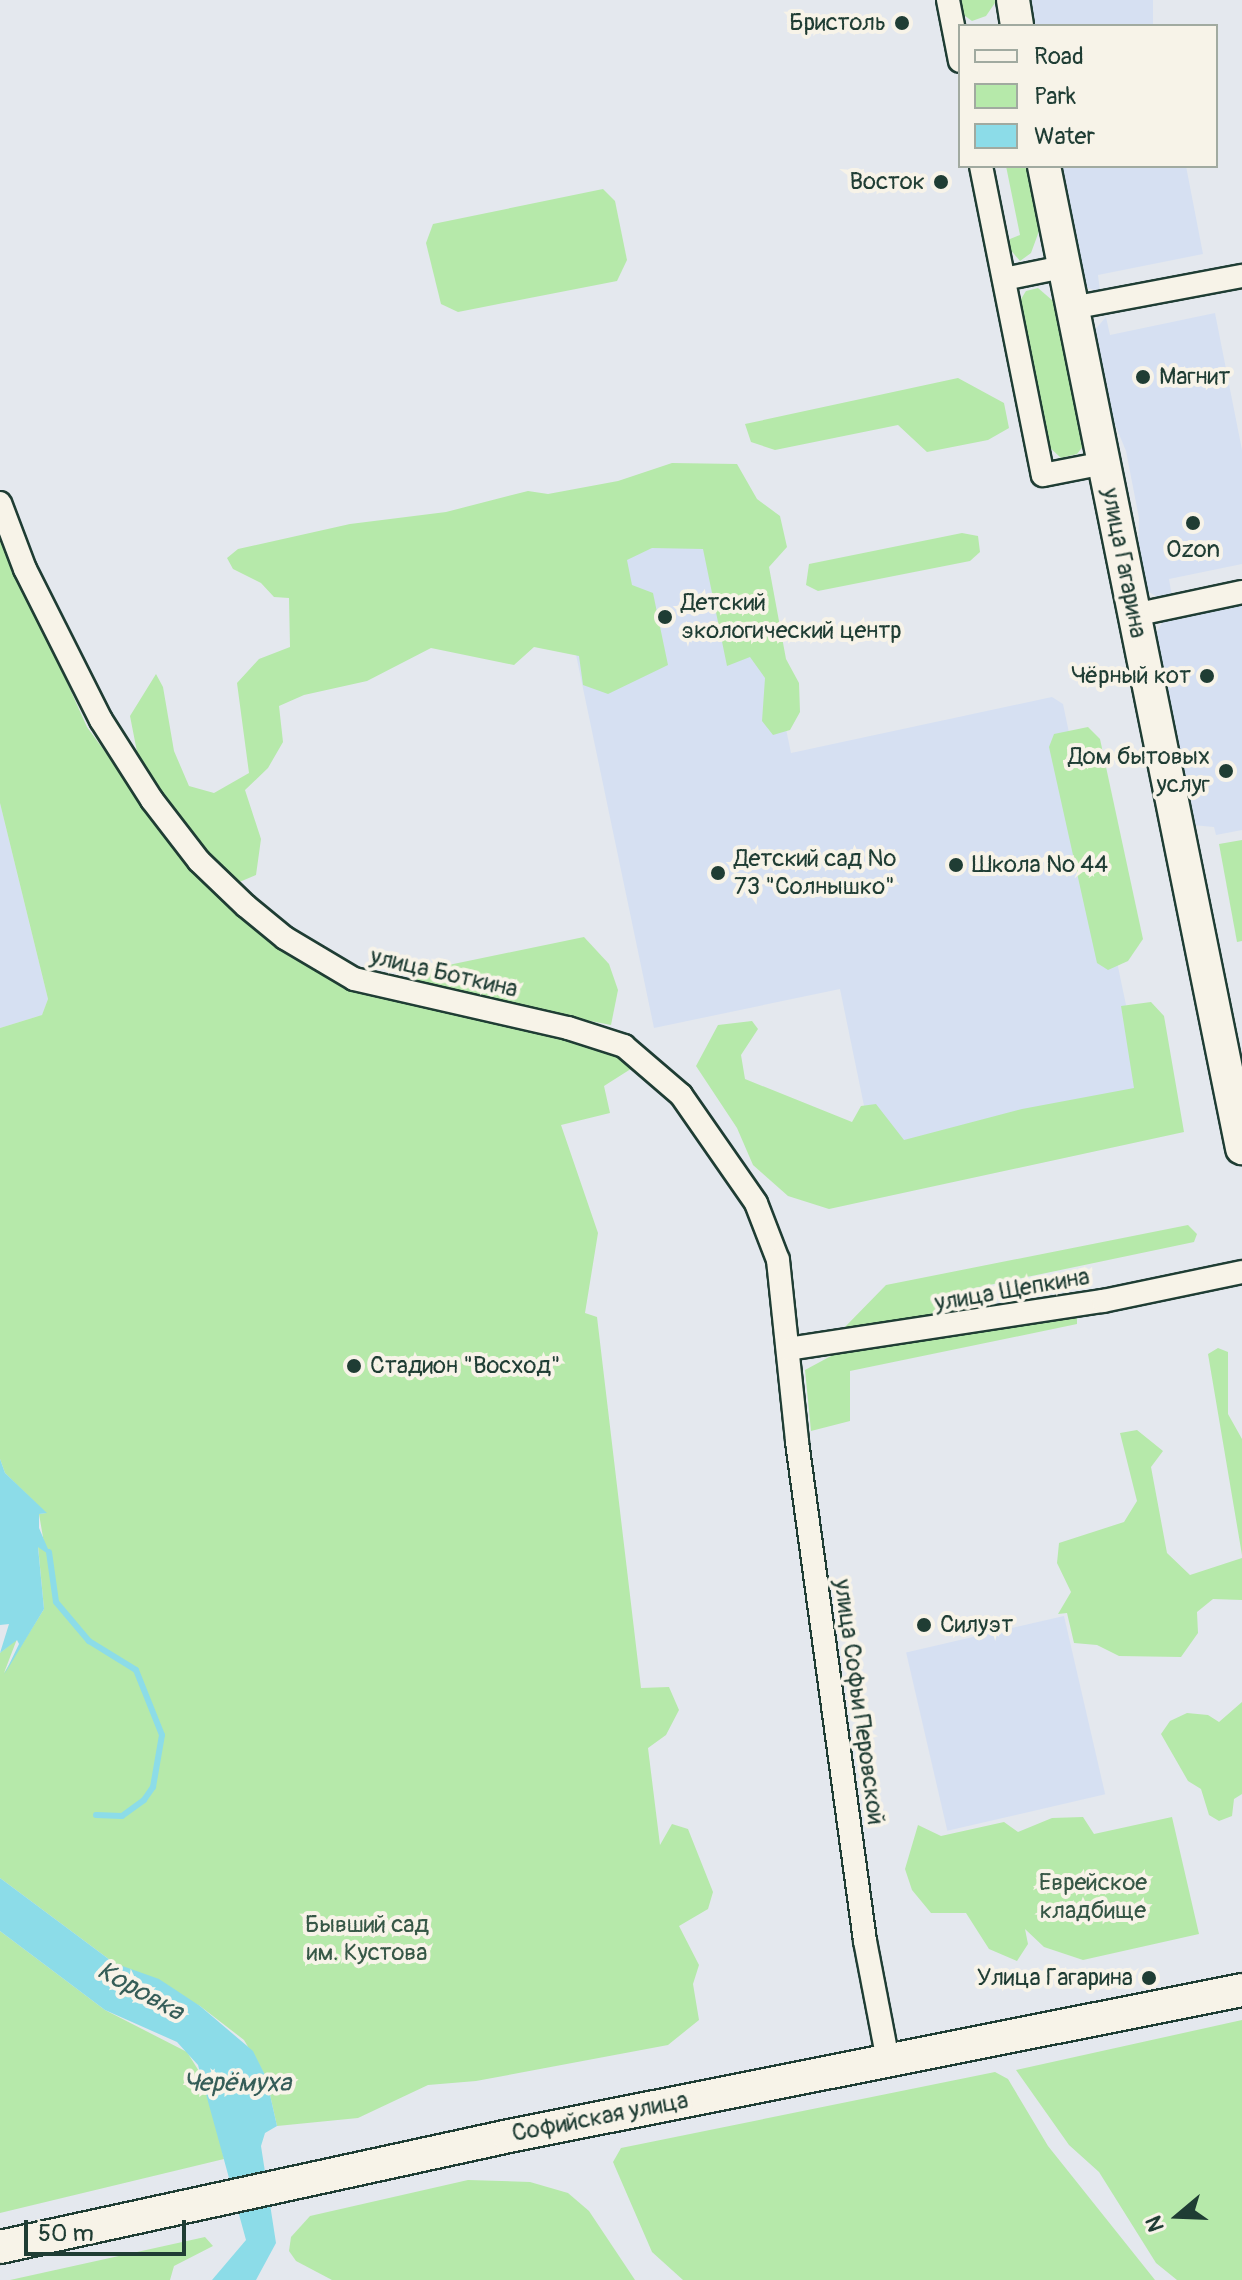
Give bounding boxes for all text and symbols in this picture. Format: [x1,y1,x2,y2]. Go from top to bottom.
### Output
place label: Бристоль [789,9,886,37]
marker: Бристоль [893,14,911,32]
legend [958,24,1218,168]
text: Road [1034,42,1084,71]
text: Park [1034,82,1076,111]
text: Water [1034,122,1095,151]
place label: Восток [850,168,925,196]
marker: Восток [932,173,950,191]
place label: Магнит [1159,363,1230,391]
marker: Магнит [1134,368,1152,386]
street label: улица Гагарина [1095,486,1153,640]
marker: Ozon [1184,514,1202,532]
place label: Ozon [1166,536,1220,564]
place label: Детский экологический центр [681,589,902,645]
marker: Детский экологический центр [656,608,674,626]
place label: Чёрный кот [1071,662,1191,690]
marker: Чёрный кот [1198,667,1216,685]
place label: Дом бытовых услуг [1068,743,1210,799]
marker: Дом бытовых услуг [1217,762,1235,780]
place label: Детский сад № 73 "Солнышко" [734,845,896,901]
place label: Школа № 44 [972,851,1108,879]
marker: Школа № 44 [947,856,965,874]
marker: Детский сад № 73 "Солнышко" [709,864,727,882]
street label: улица Боткина [367,942,521,1004]
street label: улица Щепкина [932,1262,1092,1318]
place label: Стадион "Восход" [370,1352,561,1380]
marker: Стадион "Восход" [345,1357,363,1375]
street label: улица Софьи Перовской [827,1577,891,1827]
place label: Силуэт [940,1611,1013,1639]
marker: Силуэт [915,1616,933,1634]
park label: Еврейское кладбище [1039,1869,1147,1925]
park label: Бывший сад им. Кустова [305,1911,429,1967]
water label: Коровка [92,1956,188,2028]
place label: Улица Гагарина [977,1964,1133,1992]
marker: Улица Гагарина [1140,1969,1158,1987]
water label: Черёмуха [183,2068,291,2100]
street label: Софийская улица [509,2086,691,2148]
north arrow [1138,2176,1218,2256]
scale bar [28,2204,190,2254]
text: N [1140,2212,1171,2235]
text: 50 m [38,2219,94,2248]

